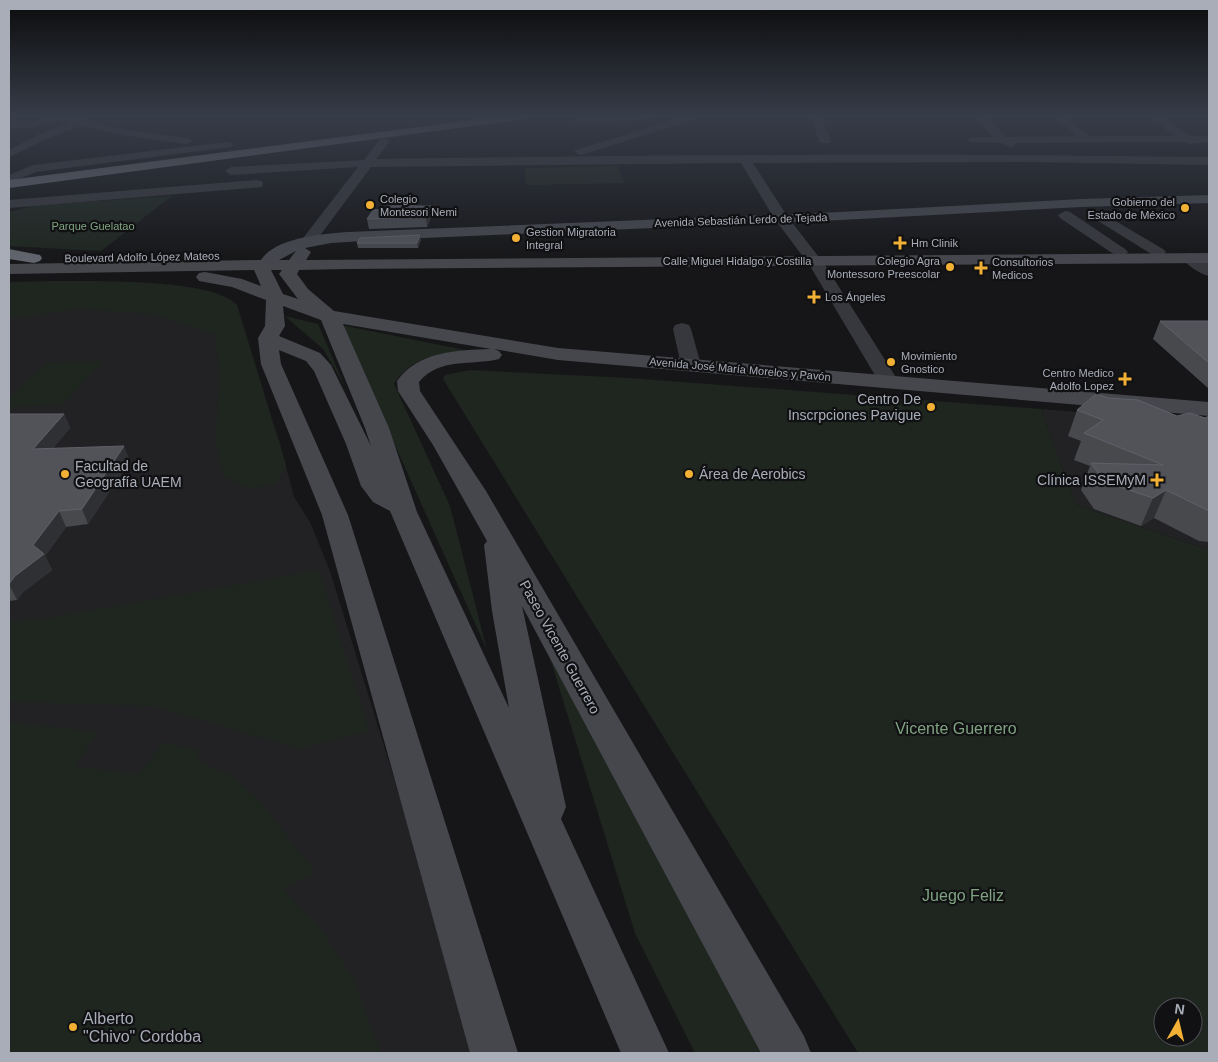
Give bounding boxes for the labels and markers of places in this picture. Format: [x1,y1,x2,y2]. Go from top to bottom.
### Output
place label: Colegio Montesori Nemi [380,193,457,218]
place label: Gobierno del Estado de México [1088,196,1175,221]
marker: Colegio Montesori Nemi [364,199,376,211]
marker: Gobierno del Estado de México [1179,202,1191,214]
place label: Gestion Migratoria Integral [526,226,617,251]
marker: Gestion Migratoria Integral [510,232,522,244]
marker: Hm Clinik [893,236,907,250]
place label: Hm Clinik [911,237,959,249]
place label: Colegio Agra Montessoro Preescolar [827,255,941,280]
place label: Consultorios Medicos [992,256,1054,281]
marker: Colegio Agra Montessoro Preescolar [944,261,956,273]
marker: Consultorios Medicos [974,261,988,275]
marker: Los Ángeles [807,290,821,304]
place label: Los Ángeles [825,291,886,303]
place label: Movimiento Gnostico [901,350,957,375]
marker: Movimiento Gnostico [885,356,897,368]
place label: Centro Medico Adolfo Lopez [1042,367,1114,392]
marker: Centro Medico Adolfo Lopez [1118,372,1132,386]
place label: Centro De Inscrpciones Pavigue [788,391,921,423]
marker: Centro De Inscrpciones Pavigue [925,401,937,413]
place label: Facultad de Geografía UAEM [75,458,182,490]
place label: Área de Aerobics [699,466,806,482]
marker: Facultad de Geografía UAEM [59,468,71,480]
marker: Área de Aerobics [683,468,695,480]
place label: Clínica ISSEMyM [1037,472,1146,488]
marker: Clínica ISSEMyM [1150,473,1164,487]
place label: Alberto "Chivo" Cordoba [83,1010,201,1045]
marker: Alberto "Chivo" Cordoba [67,1021,79,1033]

